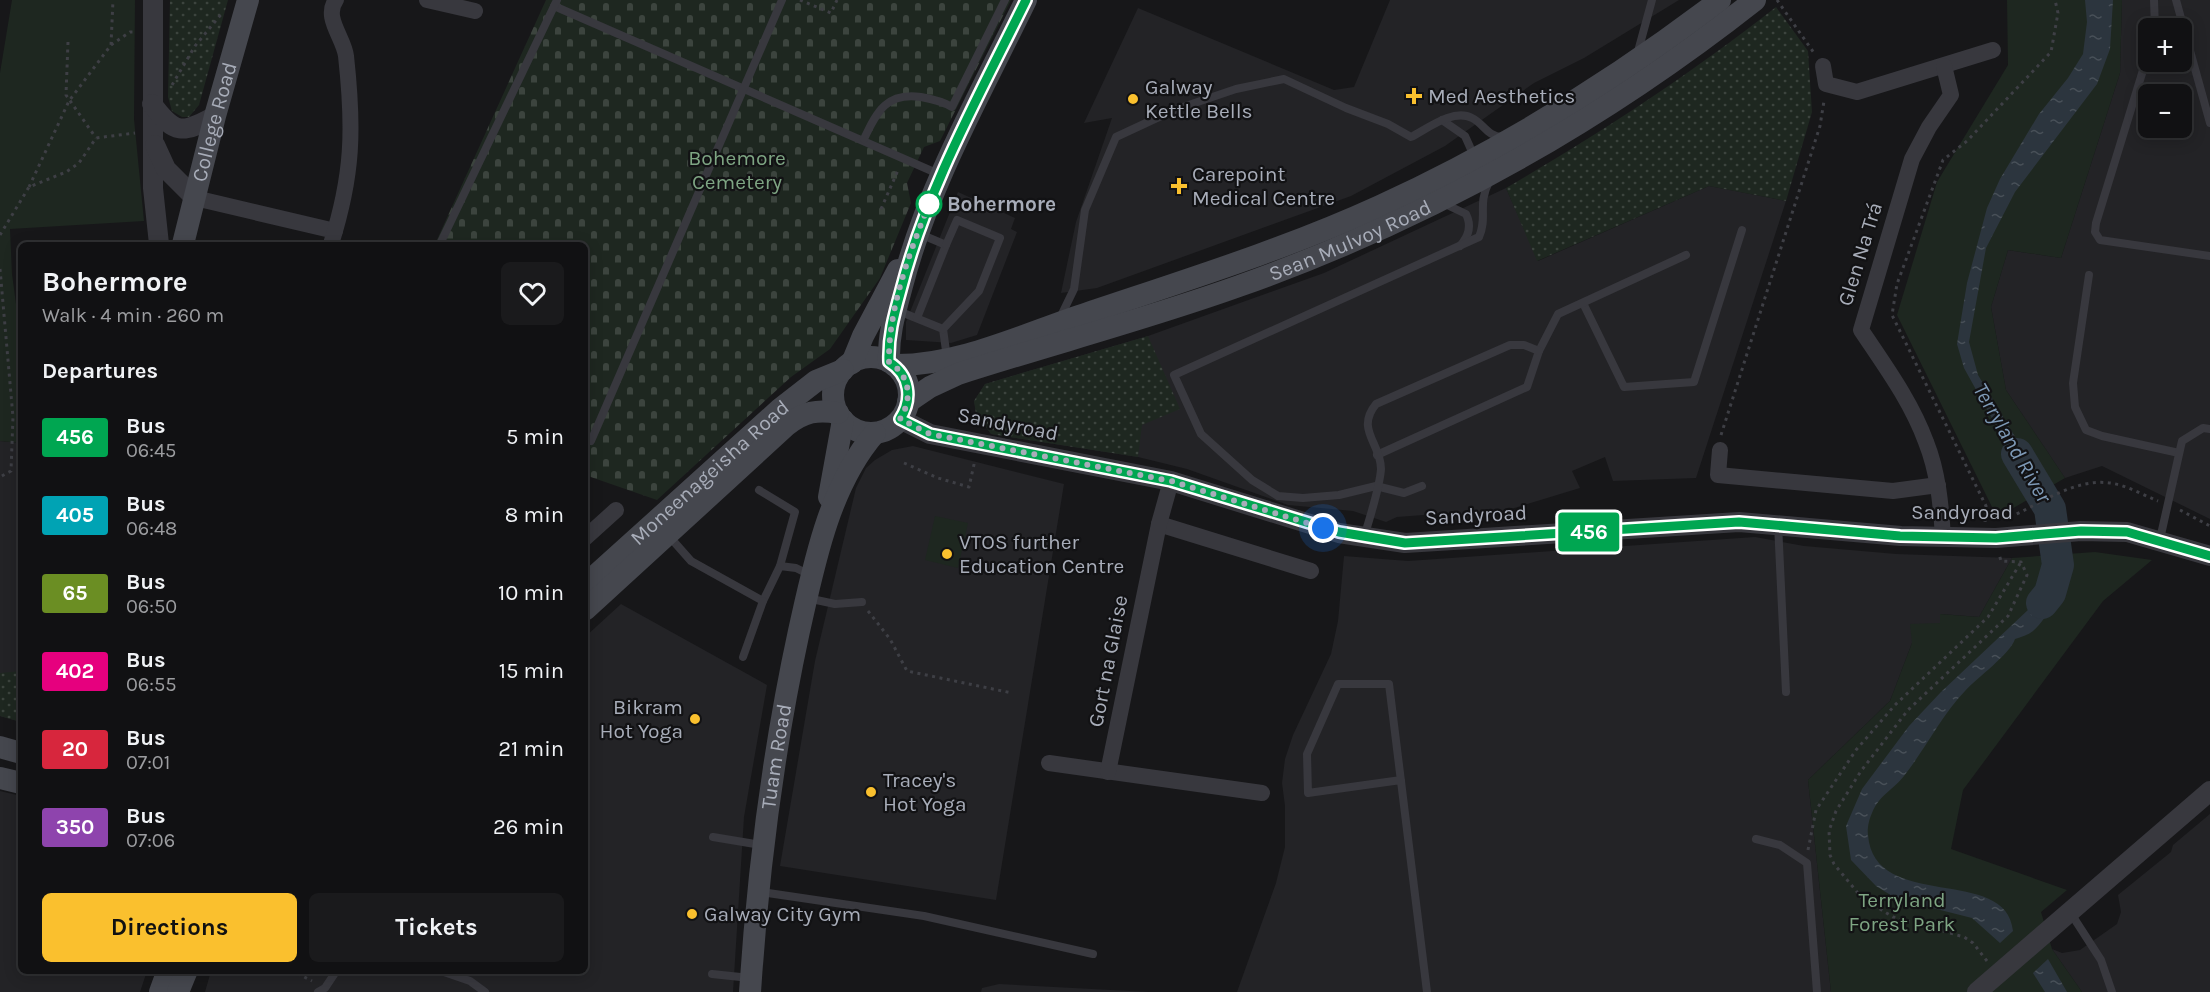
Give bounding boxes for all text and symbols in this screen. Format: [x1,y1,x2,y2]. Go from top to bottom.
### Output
map controls [2138,18,2192,138]
button: + [2138,18,2192,72]
street label: College Road [187,59,242,184]
place label: Galway Kettle Bells [1145,75,1253,123]
place label: Med Aesthetics [1428,84,1575,108]
button: − [2138,84,2192,138]
marker: Med Aesthetics [1405,87,1423,105]
marker: Galway Kettle Bells [1126,92,1140,106]
park label: Bohemore Cemetery [688,146,786,194]
place label: Carepoint Medical Centre [1192,162,1335,210]
marker: Carepoint Medical Centre [1170,177,1188,195]
marker: Bohermore [916,191,942,217]
place label: Bohermore [947,192,1056,216]
street label: Sean Mulvoy Road [1266,195,1435,286]
street label: Glen Na Trá [1833,199,1887,309]
button: heart [501,262,564,325]
text: Bohermore [42,265,188,298]
text: Walk · 4 min · 260 m [42,304,224,327]
text: Departures [42,358,158,384]
water label: Terryland River [1967,378,2058,509]
street label: Moneenageisha Road [625,395,794,550]
street label: Sandyroad [956,402,1060,446]
text: Bus [126,413,166,439]
text: 5 min [506,424,564,450]
text: 456 [56,425,94,449]
text: 06:45 [126,439,176,462]
text: Bus [126,491,166,517]
street label: Sandyroad [1424,500,1528,530]
street label: Sandyroad [1911,500,2013,524]
text: 8 min [505,502,564,528]
text: 405 [56,503,94,527]
line badge: 456 [1554,512,1624,552]
your location [1308,513,1338,543]
text: 06:48 [126,517,177,540]
text: 456 [1570,520,1608,544]
place label: VTOS further Education Centre [959,530,1124,578]
marker: VTOS further Education Centre [940,547,954,561]
text: Bus [126,569,166,595]
text: 10 min [498,580,564,606]
text: 65 [63,581,87,605]
street label: Gort na Glaise [1083,593,1133,729]
text: 06:50 [126,595,177,618]
text: Bus [126,647,166,673]
text: 15 min [499,658,564,684]
text: 402 [56,659,94,683]
text: 06:55 [126,673,177,696]
place label: Bikram Hot Yoga [600,695,683,743]
street label: Tuam Road [756,702,796,811]
marker: Bikram Hot Yoga [688,712,702,726]
text: Bus [126,725,166,751]
text: 21 min [498,736,564,762]
text: 20 [62,737,88,761]
text: 07:01 [126,751,170,774]
place label: Tracey's Hot Yoga [883,768,966,816]
marker: Tracey's Hot Yoga [864,785,878,799]
text: Bus [126,803,166,829]
text: 26 min [493,814,564,840]
text: 350 [56,815,94,839]
text: 07:06 [126,829,175,852]
park label: Terryland Forest Park [1849,888,1956,936]
button: Directions [42,893,297,962]
button: Tickets [309,893,564,962]
place label: Galway City Gym [704,902,861,926]
marker: Galway City Gym [685,907,699,921]

